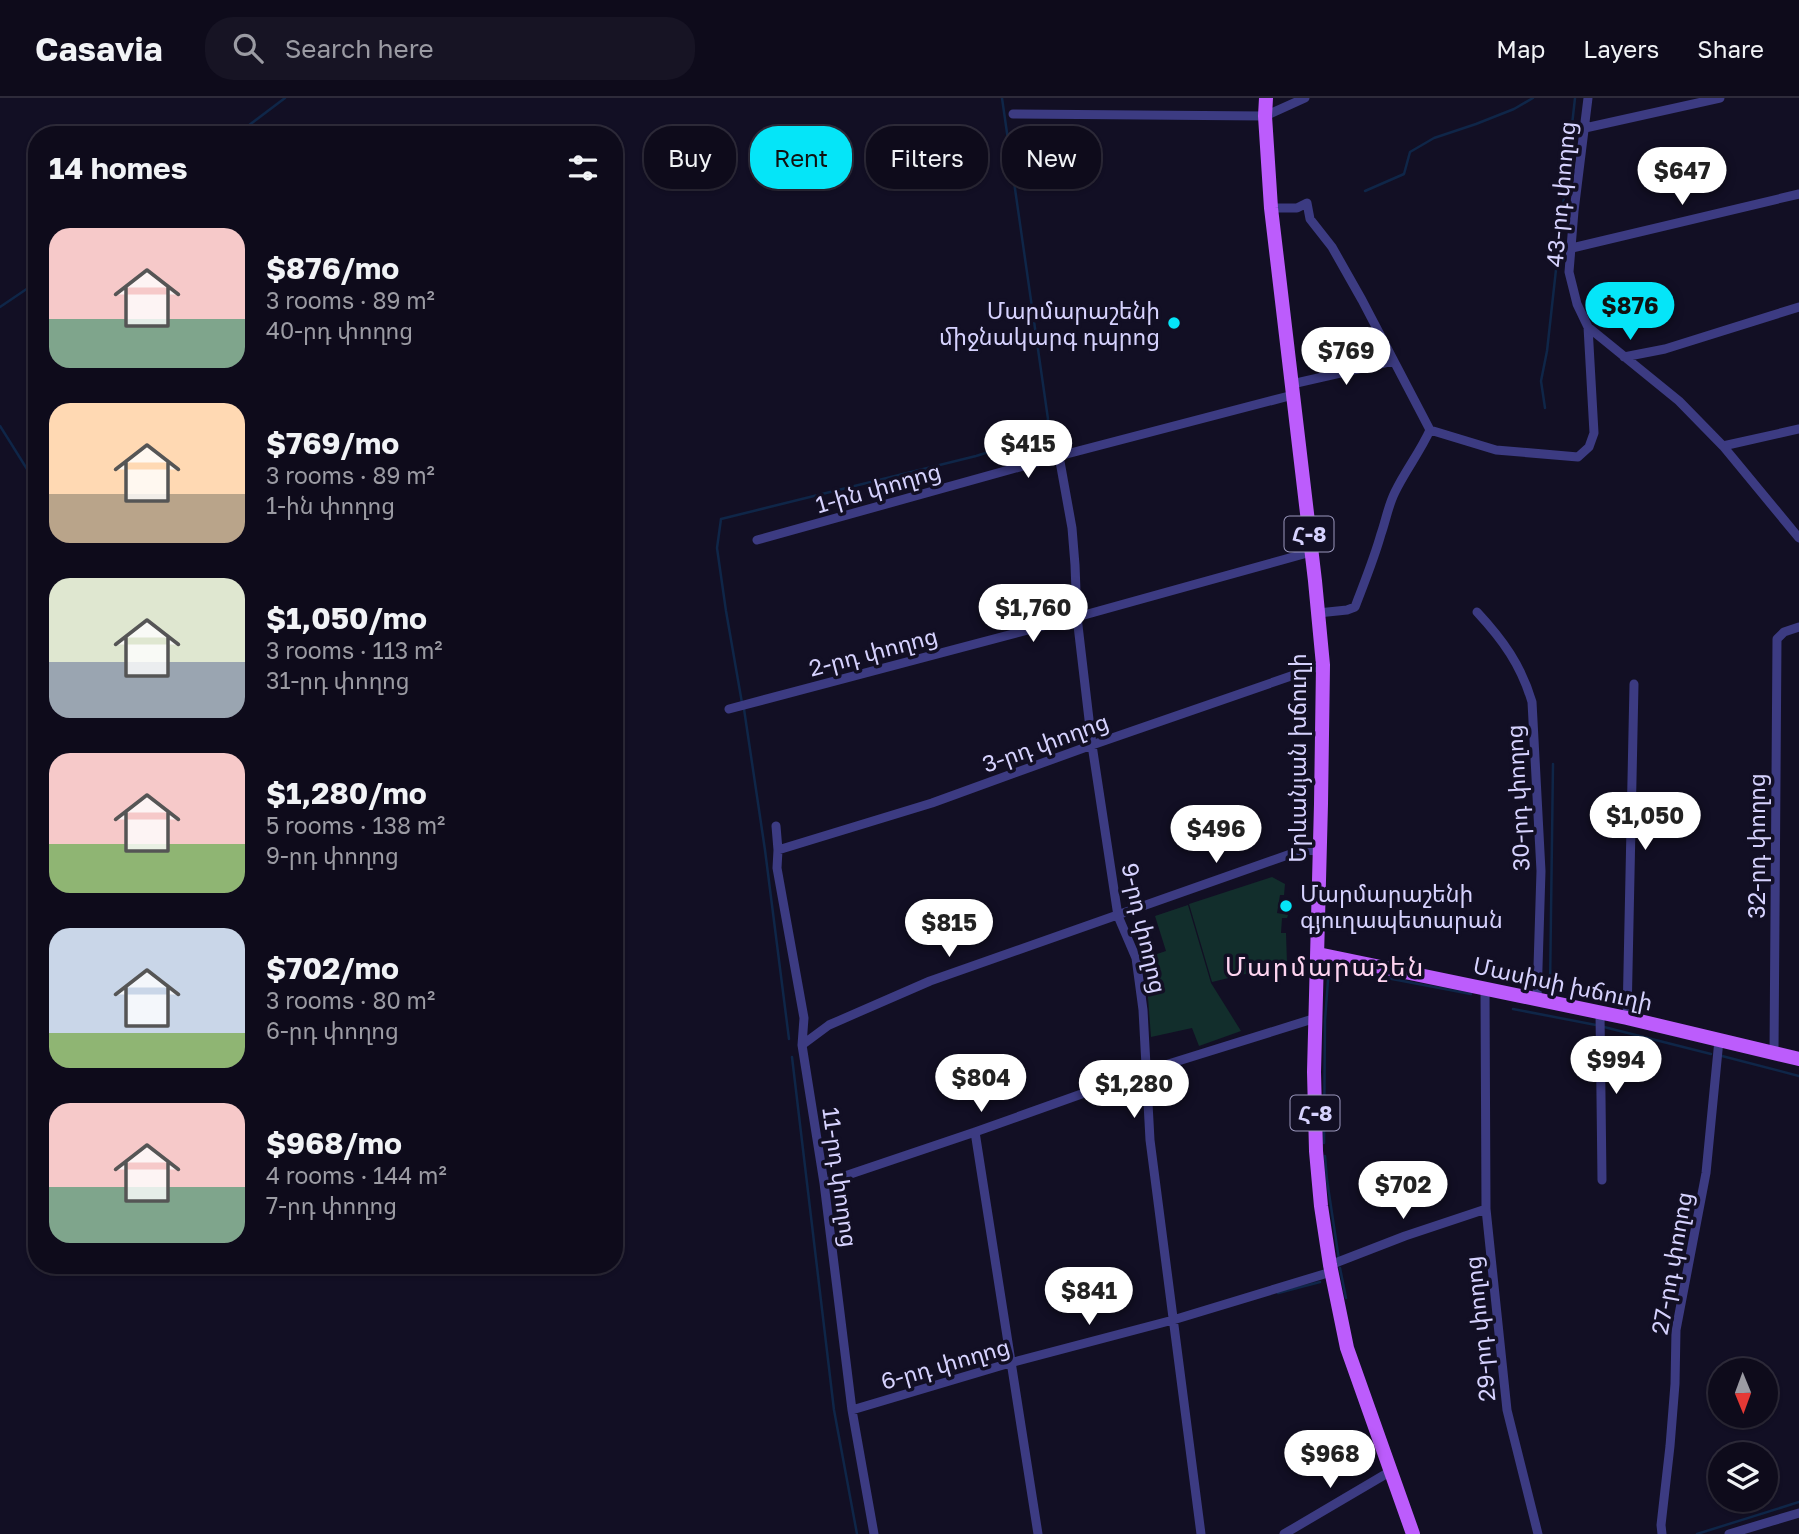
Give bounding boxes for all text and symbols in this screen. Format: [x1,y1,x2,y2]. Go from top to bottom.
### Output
search box [205,17,695,80]
text: Casavia [35,29,163,68]
icon: search [229,29,267,67]
text: Search here [285,33,434,64]
text: Map [1496,34,1545,63]
text: Layers [1583,34,1659,63]
text: Share [1697,34,1764,63]
street label: 43-րդ փողոց [1540,120,1581,268]
chip: Buy [644,126,736,189]
chip: Rent [750,126,852,189]
chip: Filters [866,126,988,189]
chip: New [1002,126,1101,189]
pin: $647 [1641,148,1723,207]
icon: filters [564,149,602,187]
text: 14 homes [49,150,188,186]
text: $647 [1654,156,1710,184]
text: $876/mo [266,250,399,286]
icon: home [105,256,189,340]
pin: $876 [1589,282,1671,342]
text: 3 rooms · 89 m² [266,286,435,314]
text: $876 [1601,291,1659,319]
place label: Մարմարաշենի միջնակարգ դպրոց [939,296,1160,351]
marker: Մարմարաշենի միջնակարգ դպրոց [1166,315,1182,331]
text: 40-րդ փողոց [266,316,413,344]
pin: $769 [1305,328,1387,387]
text: $769 [1317,336,1375,364]
pin: $415 [987,420,1069,480]
text: $769/mo [266,425,399,461]
text: $415 [1000,429,1056,457]
icon: home [105,431,189,515]
street label: 1-ին փողոց [812,456,944,519]
text: 3 rooms · 89 m² [266,461,435,489]
text: 1-ին փողոց [266,491,395,519]
road number: Հ-8 [1284,516,1334,551]
pin: $1,760 [976,584,1090,644]
text: $1,760 [995,593,1071,621]
text: $1,050/mo [266,600,427,636]
icon: home [105,606,189,690]
street label: 2-րդ փողոց [806,620,941,683]
text: 3 rooms · 113 m² [266,636,443,664]
street label: Երևանյան խճուղի [1283,653,1312,863]
text: 31-րդ փողոց [266,666,409,694]
street label: 3-րդ փողոց [978,706,1112,779]
street label: 30-րդ փողոց [1499,724,1536,872]
street label: 32-րդ փողոց [1742,773,1771,919]
text: $1,280/mo [266,775,427,811]
icon: home [105,781,189,865]
pin: $1,050 [1588,792,1702,852]
text: $1,050 [1606,801,1684,829]
pin: $496 [1175,806,1257,865]
text: 5 rooms · 138 m² [266,811,445,839]
text: $496 [1187,814,1246,842]
text: 9-րդ փողոց [266,841,399,869]
street label: 9-րդ փողոց [1115,860,1174,996]
place label: Մարմարաշենի գյուղապետարան [1300,879,1503,934]
marker: Մարմարաշենի գյուղապետարան [1278,898,1294,914]
pin: $815 [908,900,990,959]
text: $815 [921,908,977,936]
text: $702/mo [266,950,399,986]
street label: Մասիսի խճուղի [1470,950,1655,1017]
district label: Մարմարաշեն [1225,951,1425,982]
icon: home [105,956,189,1040]
text: 3 rooms · 80 m² [266,986,435,1014]
text: 6-րդ փողոց [266,1016,399,1044]
pin: $994 [1575,1037,1657,1096]
text: $994 [1587,1045,1646,1073]
pin: $804 [940,1054,1022,1114]
pin: $1,280 [1077,1060,1191,1120]
text: $804 [951,1063,1011,1091]
text: $1,280 [1095,1069,1173,1097]
road number: Հ-8 [1290,1096,1340,1130]
street label: 11-րդ փողոց [816,1105,865,1249]
text: $968/mo [266,1125,402,1161]
icon: home [105,1131,189,1215]
text: 4 rooms · 144 m² [266,1161,447,1189]
pin: $702 [1362,1162,1444,1221]
text: $702 [1375,1170,1431,1198]
street label: 27-րդ փողոց [1645,1189,1698,1337]
text: 7-րդ փողոց [266,1191,397,1219]
street label: 29-րդ փողոց [1457,1255,1502,1403]
pin: $841 [1048,1268,1130,1327]
text: $841 [1061,1276,1117,1304]
street label: 6-րդ փողոց [877,1331,1013,1396]
north arrow [1708,1358,1778,1428]
map controls [1708,1358,1778,1512]
pin: $968 [1289,1430,1371,1490]
text: $968 [1300,1439,1360,1467]
button: layers [1708,1442,1778,1512]

